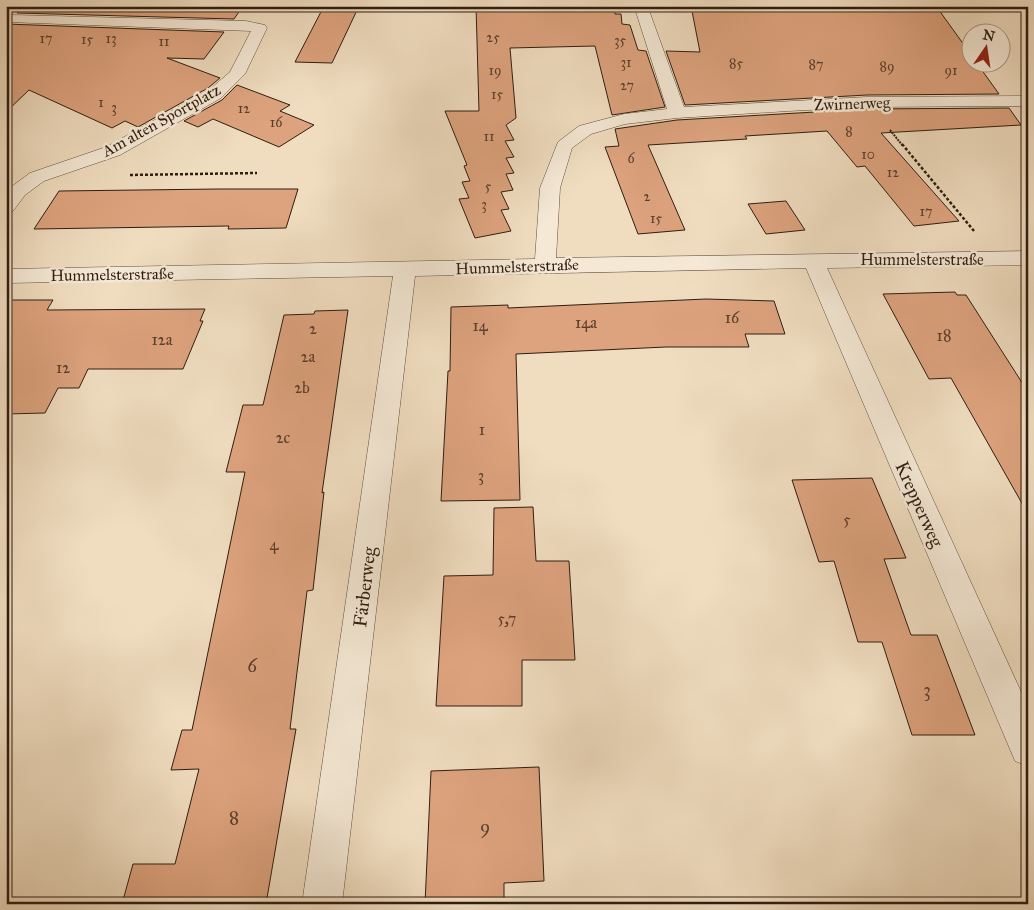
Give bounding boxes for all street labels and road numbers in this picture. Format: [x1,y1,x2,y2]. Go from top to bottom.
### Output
street label: Am alten Sportplatz [98,80,224,161]
street label: Zwirnerweg [813,93,891,115]
street label: Hummelsterstraße [860,250,984,269]
street label: Hummelsterstraße [455,255,579,278]
street label: Hummelsterstraße [50,264,174,285]
street label: Krepperweg [889,458,949,551]
street label: Färberweg [348,545,382,629]

